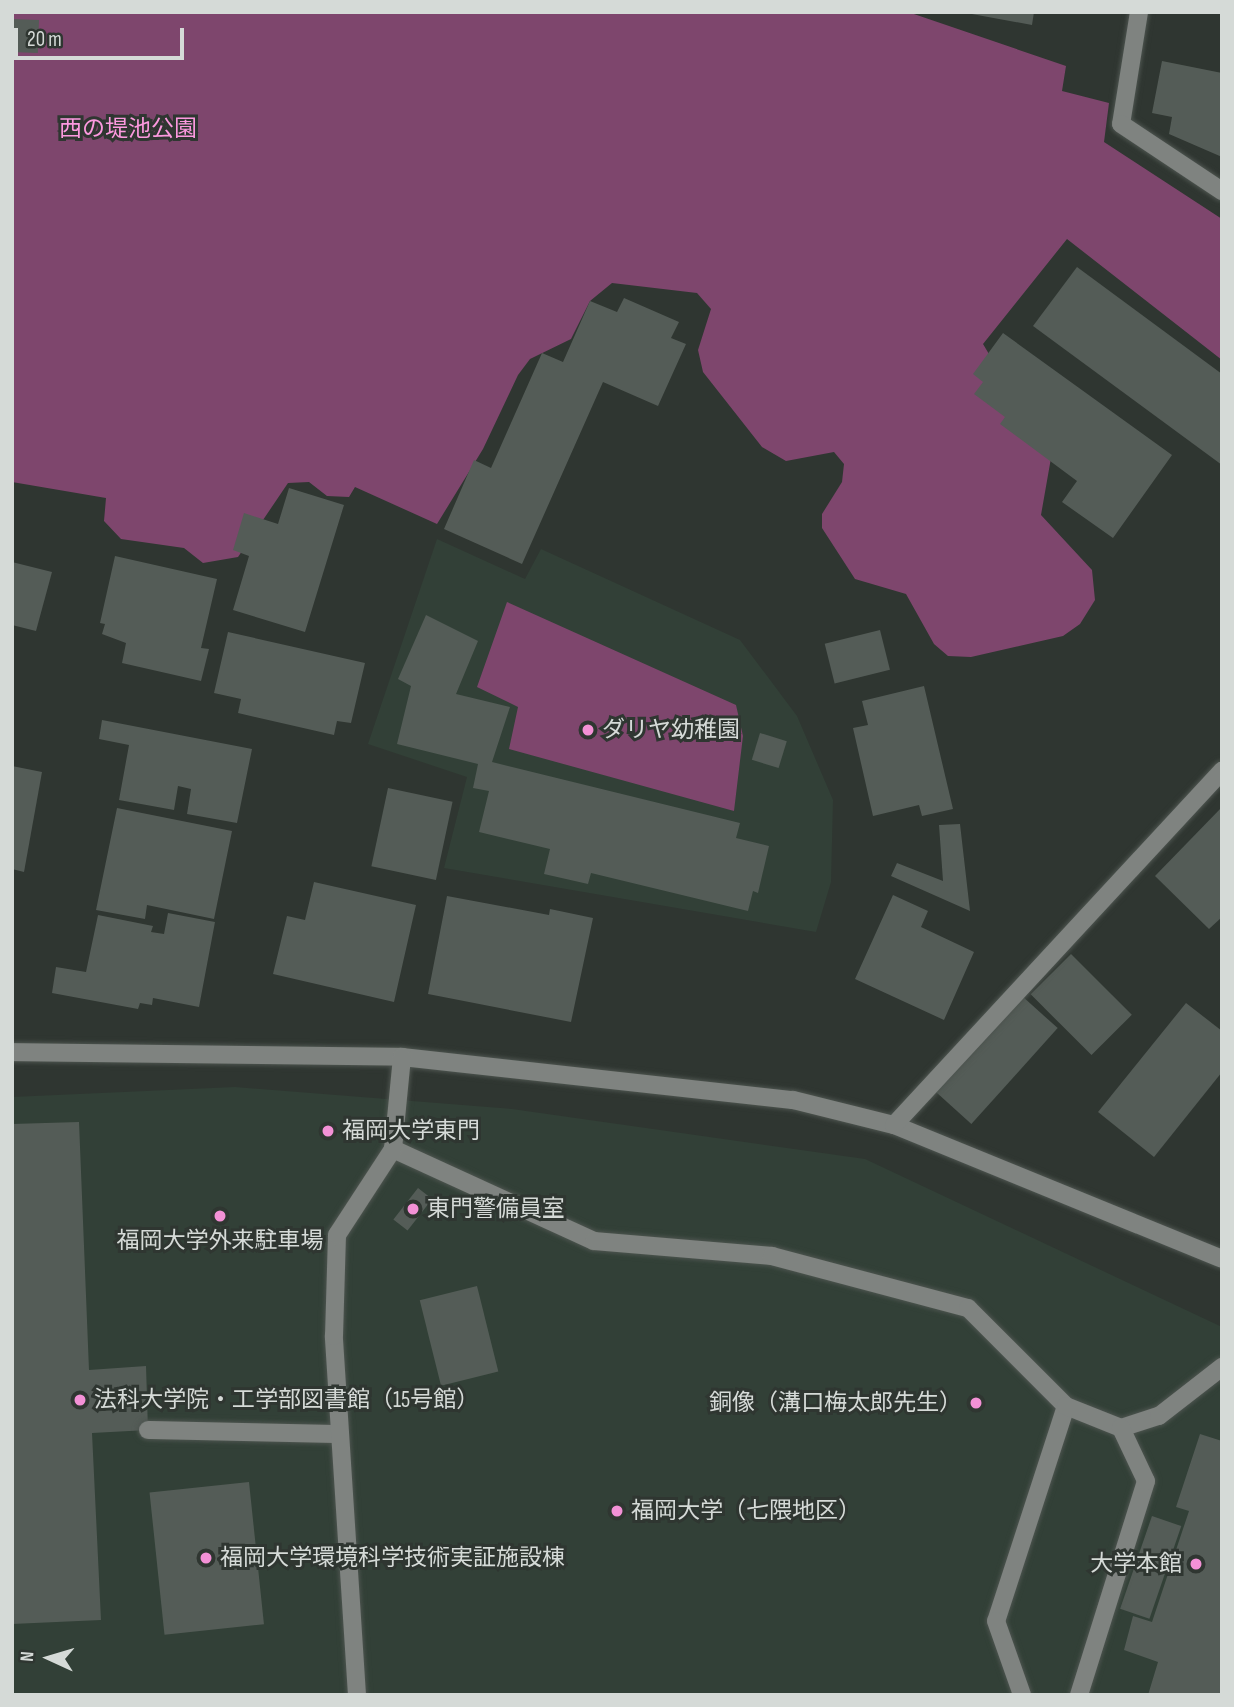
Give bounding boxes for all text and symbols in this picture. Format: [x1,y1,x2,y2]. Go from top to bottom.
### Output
scale bar [18,14,187,58]
text: 20 m [27,27,62,52]
park label: 西の堤池公園 [59,115,197,143]
place label: ダリヤ幼稚園 [602,716,740,744]
marker: ダリヤ幼稚園 [580,722,596,738]
place label: 福岡大学東門 [342,1117,480,1145]
marker: 福岡大学東門 [320,1123,336,1139]
place label: 東門警備員室 [427,1195,565,1223]
marker: 東門警備員室 [405,1201,421,1217]
marker: 福岡大学外来駐車場 [212,1208,228,1224]
place label: 福岡大学外来駐車場 [117,1227,323,1255]
place label: 法科大学院・工学部図書館（15号館） [94,1386,479,1414]
place label: 銅像（溝口梅太郎先生） [709,1389,962,1417]
marker: 法科大学院・工学部図書館（15号館） [72,1392,88,1408]
marker: 銅像（溝口梅太郎先生） [968,1395,984,1411]
place label: 福岡大学（七隈地区） [631,1497,861,1525]
marker: 福岡大学（七隈地区） [609,1503,625,1519]
place label: 福岡大学環境科学技術実証施設棟 [220,1544,565,1572]
marker: 福岡大学環境科学技術実証施設棟 [198,1550,214,1566]
place label: 大学本館 [1090,1550,1182,1578]
marker: 大学本館 [1188,1556,1204,1572]
north arrow [14,1623,84,1693]
text: N [16,1651,39,1662]

